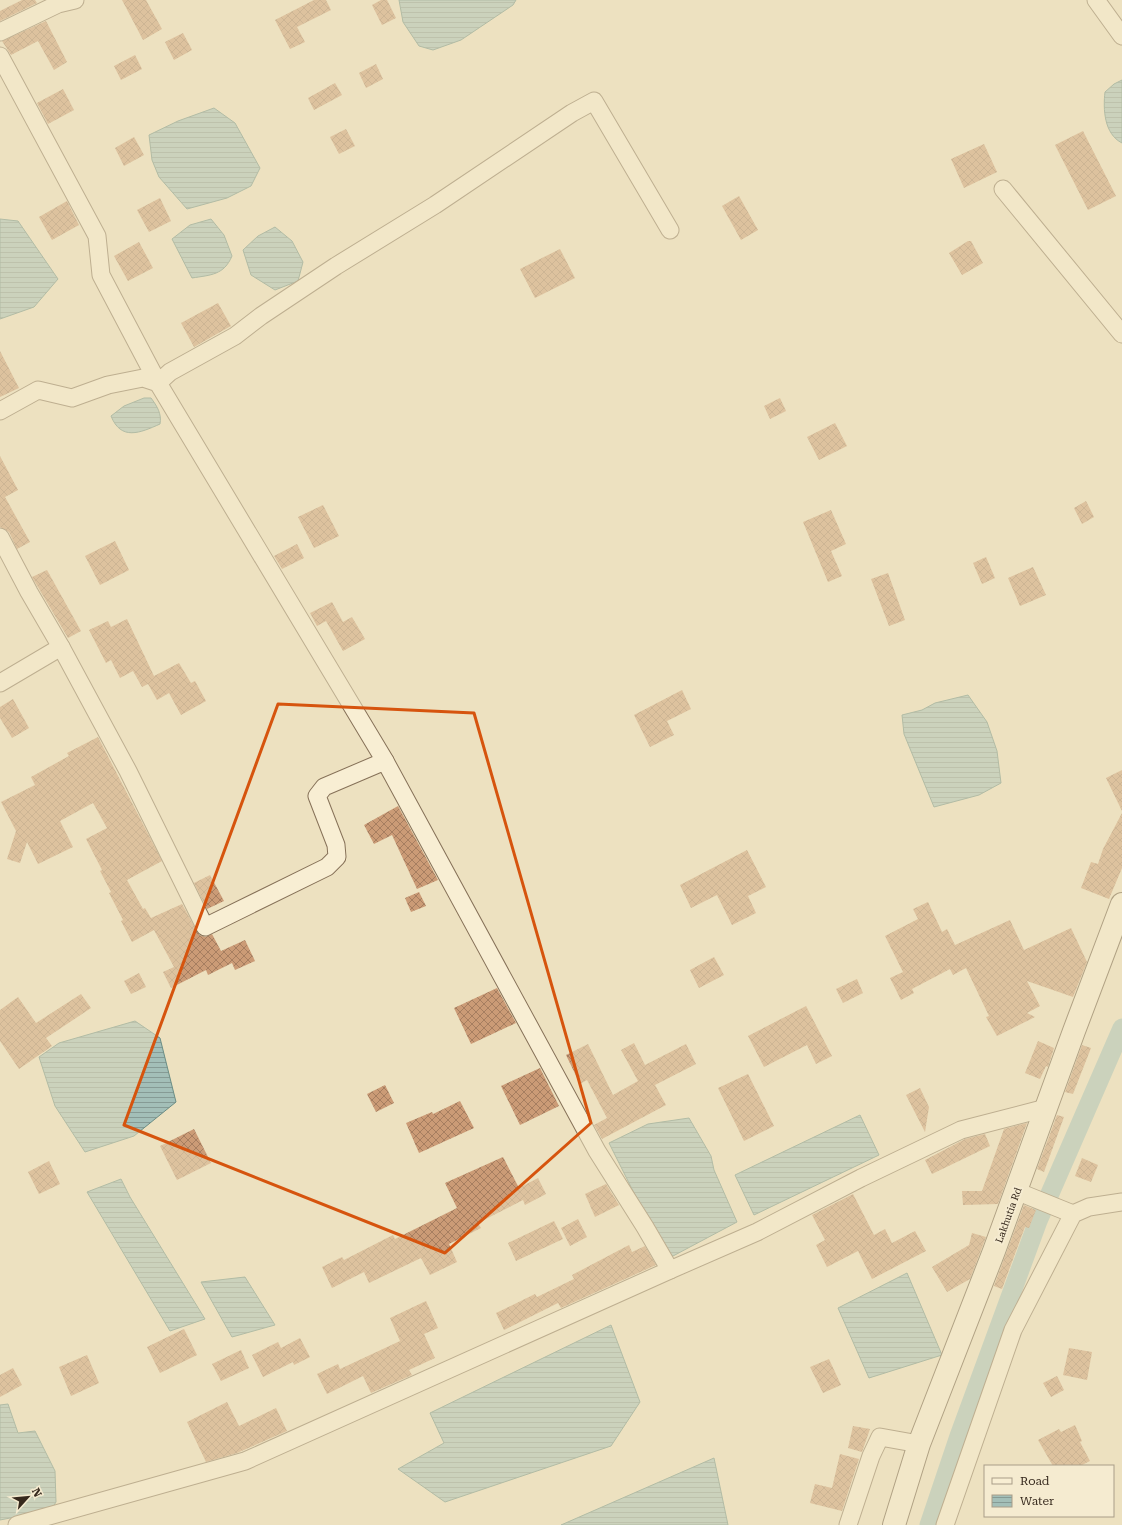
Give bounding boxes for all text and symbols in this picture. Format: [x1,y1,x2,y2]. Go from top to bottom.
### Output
street label: Lakhutia Rd [993,1185,1024,1245]
legend [984,1465,1114,1517]
text: Road [1020,1474,1050,1488]
north arrow [8,1477,48,1517]
text: N [29,1486,44,1500]
text: Water [1020,1494,1054,1508]

